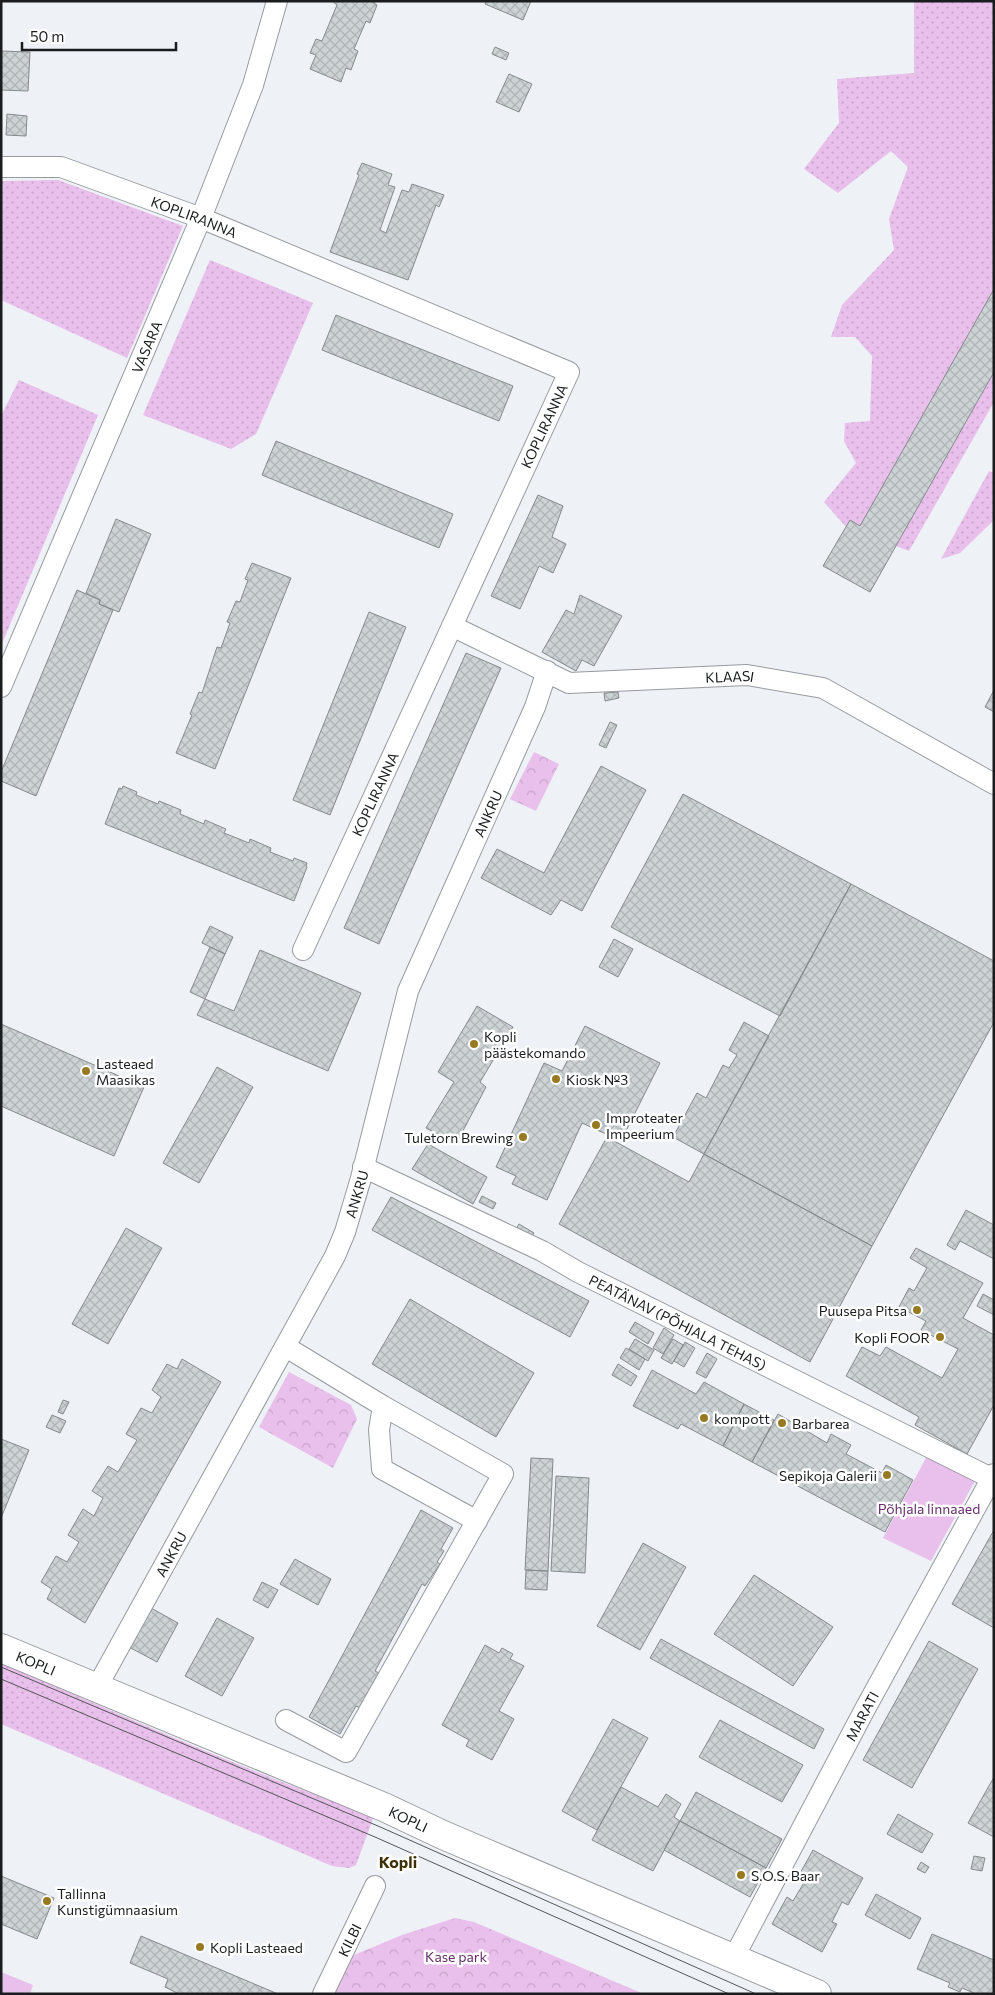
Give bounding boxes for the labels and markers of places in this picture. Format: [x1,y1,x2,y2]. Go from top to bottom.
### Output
place label: Kopli päästekomando [484,1028,586,1061]
marker: Kopli päästekomando [468,1038,480,1050]
place label: Lasteaed Maasikas [96,1055,155,1088]
marker: Lasteaed Maasikas [80,1065,92,1077]
place label: Kiosk №3 [566,1071,628,1088]
marker: Kiosk №3 [550,1073,562,1085]
place label: Improteater Impeerium [606,1109,683,1142]
marker: Improteater Impeerium [590,1119,602,1131]
place label: Tuletorn Brewing [404,1129,513,1146]
marker: Tuletorn Brewing [517,1131,529,1143]
place label: Puusepa Pitsa [819,1302,907,1319]
marker: Puusepa Pitsa [911,1304,923,1316]
place label: Kopli FOOR [854,1329,930,1346]
marker: Kopli FOOR [934,1331,946,1343]
place label: kompott [714,1410,770,1427]
marker: kompott [698,1412,710,1424]
place label: Barbarea [792,1415,850,1432]
marker: Barbarea [776,1417,788,1429]
place label: Sepikoja Galerii [779,1467,877,1484]
marker: Sepikoja Galerii [881,1469,893,1481]
place label: S.O.S. Baar [751,1867,820,1884]
marker: S.O.S. Baar [735,1869,747,1881]
place label: Tallinna Kunstigümnaasium [57,1885,178,1918]
marker: Tallinna Kunstigümnaasium [41,1895,53,1907]
place label: Kopli Lasteaed [210,1939,303,1956]
marker: Kopli Lasteaed [194,1941,206,1953]

